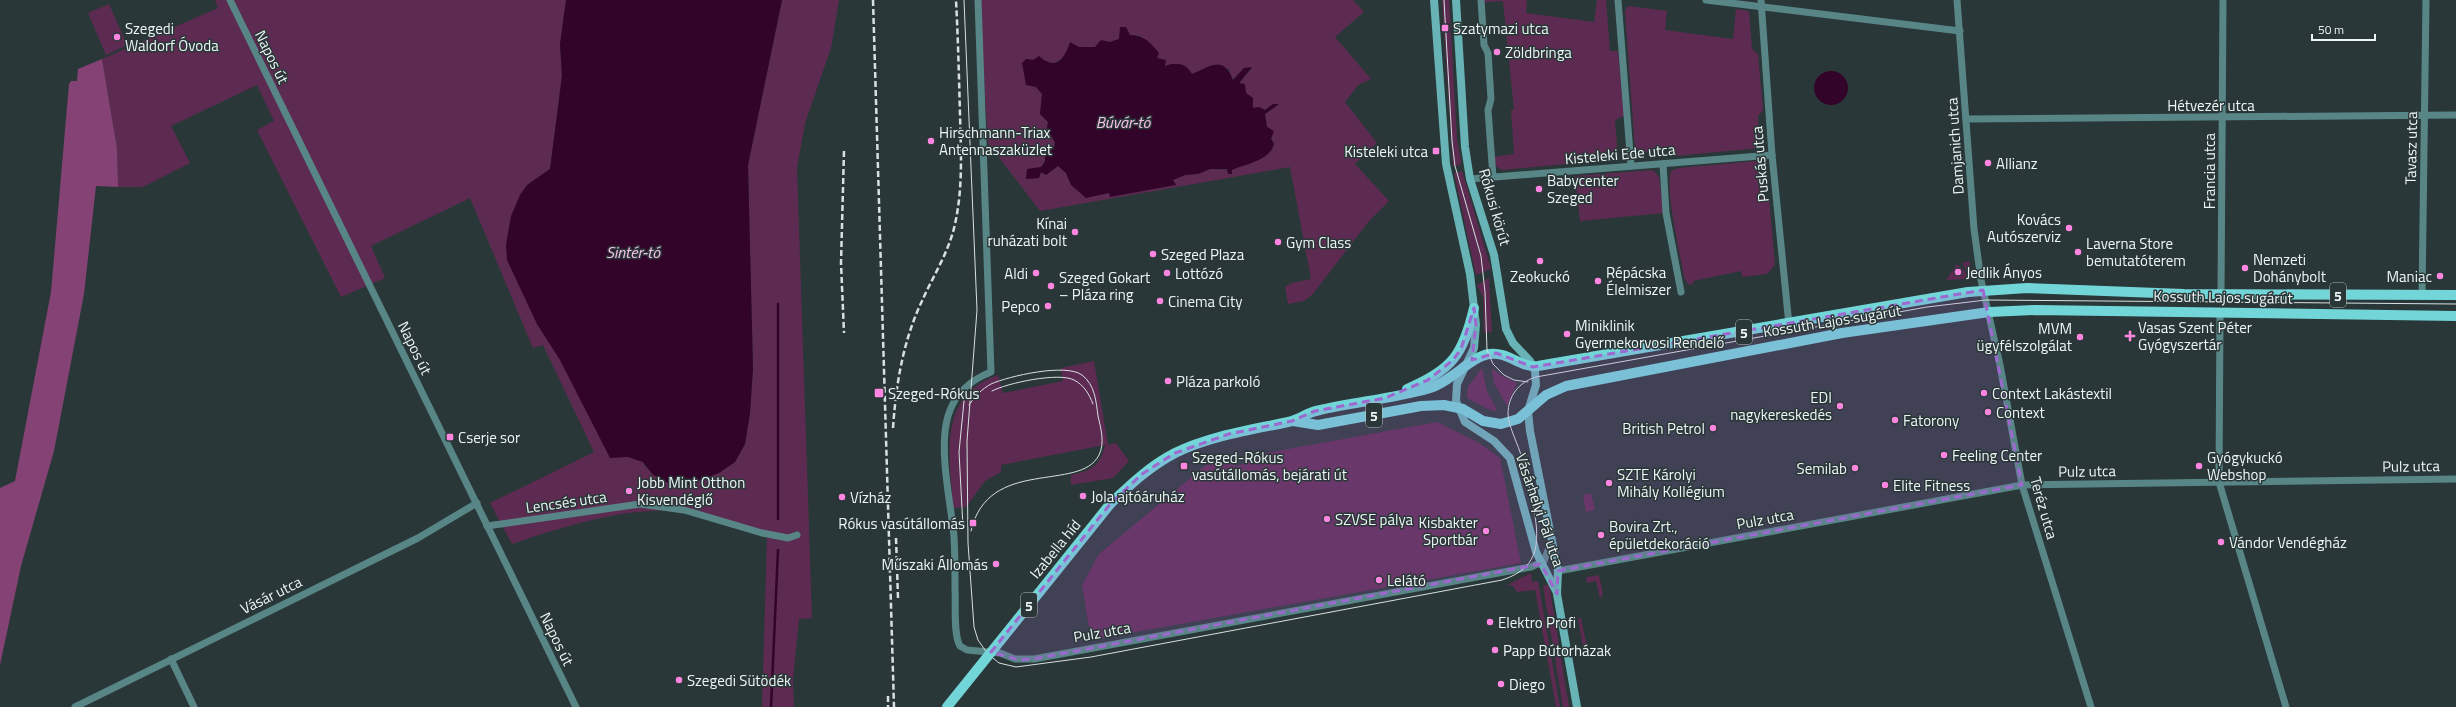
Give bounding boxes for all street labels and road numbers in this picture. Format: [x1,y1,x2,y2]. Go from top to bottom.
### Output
street label: Napos út [249,26,295,88]
street label: Hétvezér utca [2167,94,2255,117]
street label: Damjanich utca [1940,96,1970,195]
street label: Tavasz utca [2399,111,2423,185]
street label: Puskás utca [1745,125,1775,203]
street label: Francia utca [2198,132,2221,209]
street label: Kisteleki Ede utca [1564,138,1677,170]
street label: Rókusi körút [1473,166,1517,249]
road number: 5 [2330,283,2346,307]
street label: Kossuth Lajos sugárút [2153,284,2294,310]
street label: Kossuth Lajos sugárút [1761,299,1903,343]
street label: Napos út [392,317,438,379]
road number: 5 [1736,320,1752,344]
road number: 5 [1366,403,1382,427]
street label: Vásárhelyi Pál utca [1510,450,1570,570]
street label: Pulz utca [2382,454,2441,478]
street label: Pulz utca [2058,459,2117,483]
street label: Teréz utca [2024,474,2064,542]
street label: Lencsés utca [524,485,608,519]
street label: Pulz utca [1735,503,1796,535]
street label: Izabella híd [1024,514,1086,584]
street label: Vásár utca [236,570,306,620]
road number: 5 [1021,593,1037,617]
street label: Napos út [534,608,580,670]
street label: Pulz utca [1072,616,1133,648]

